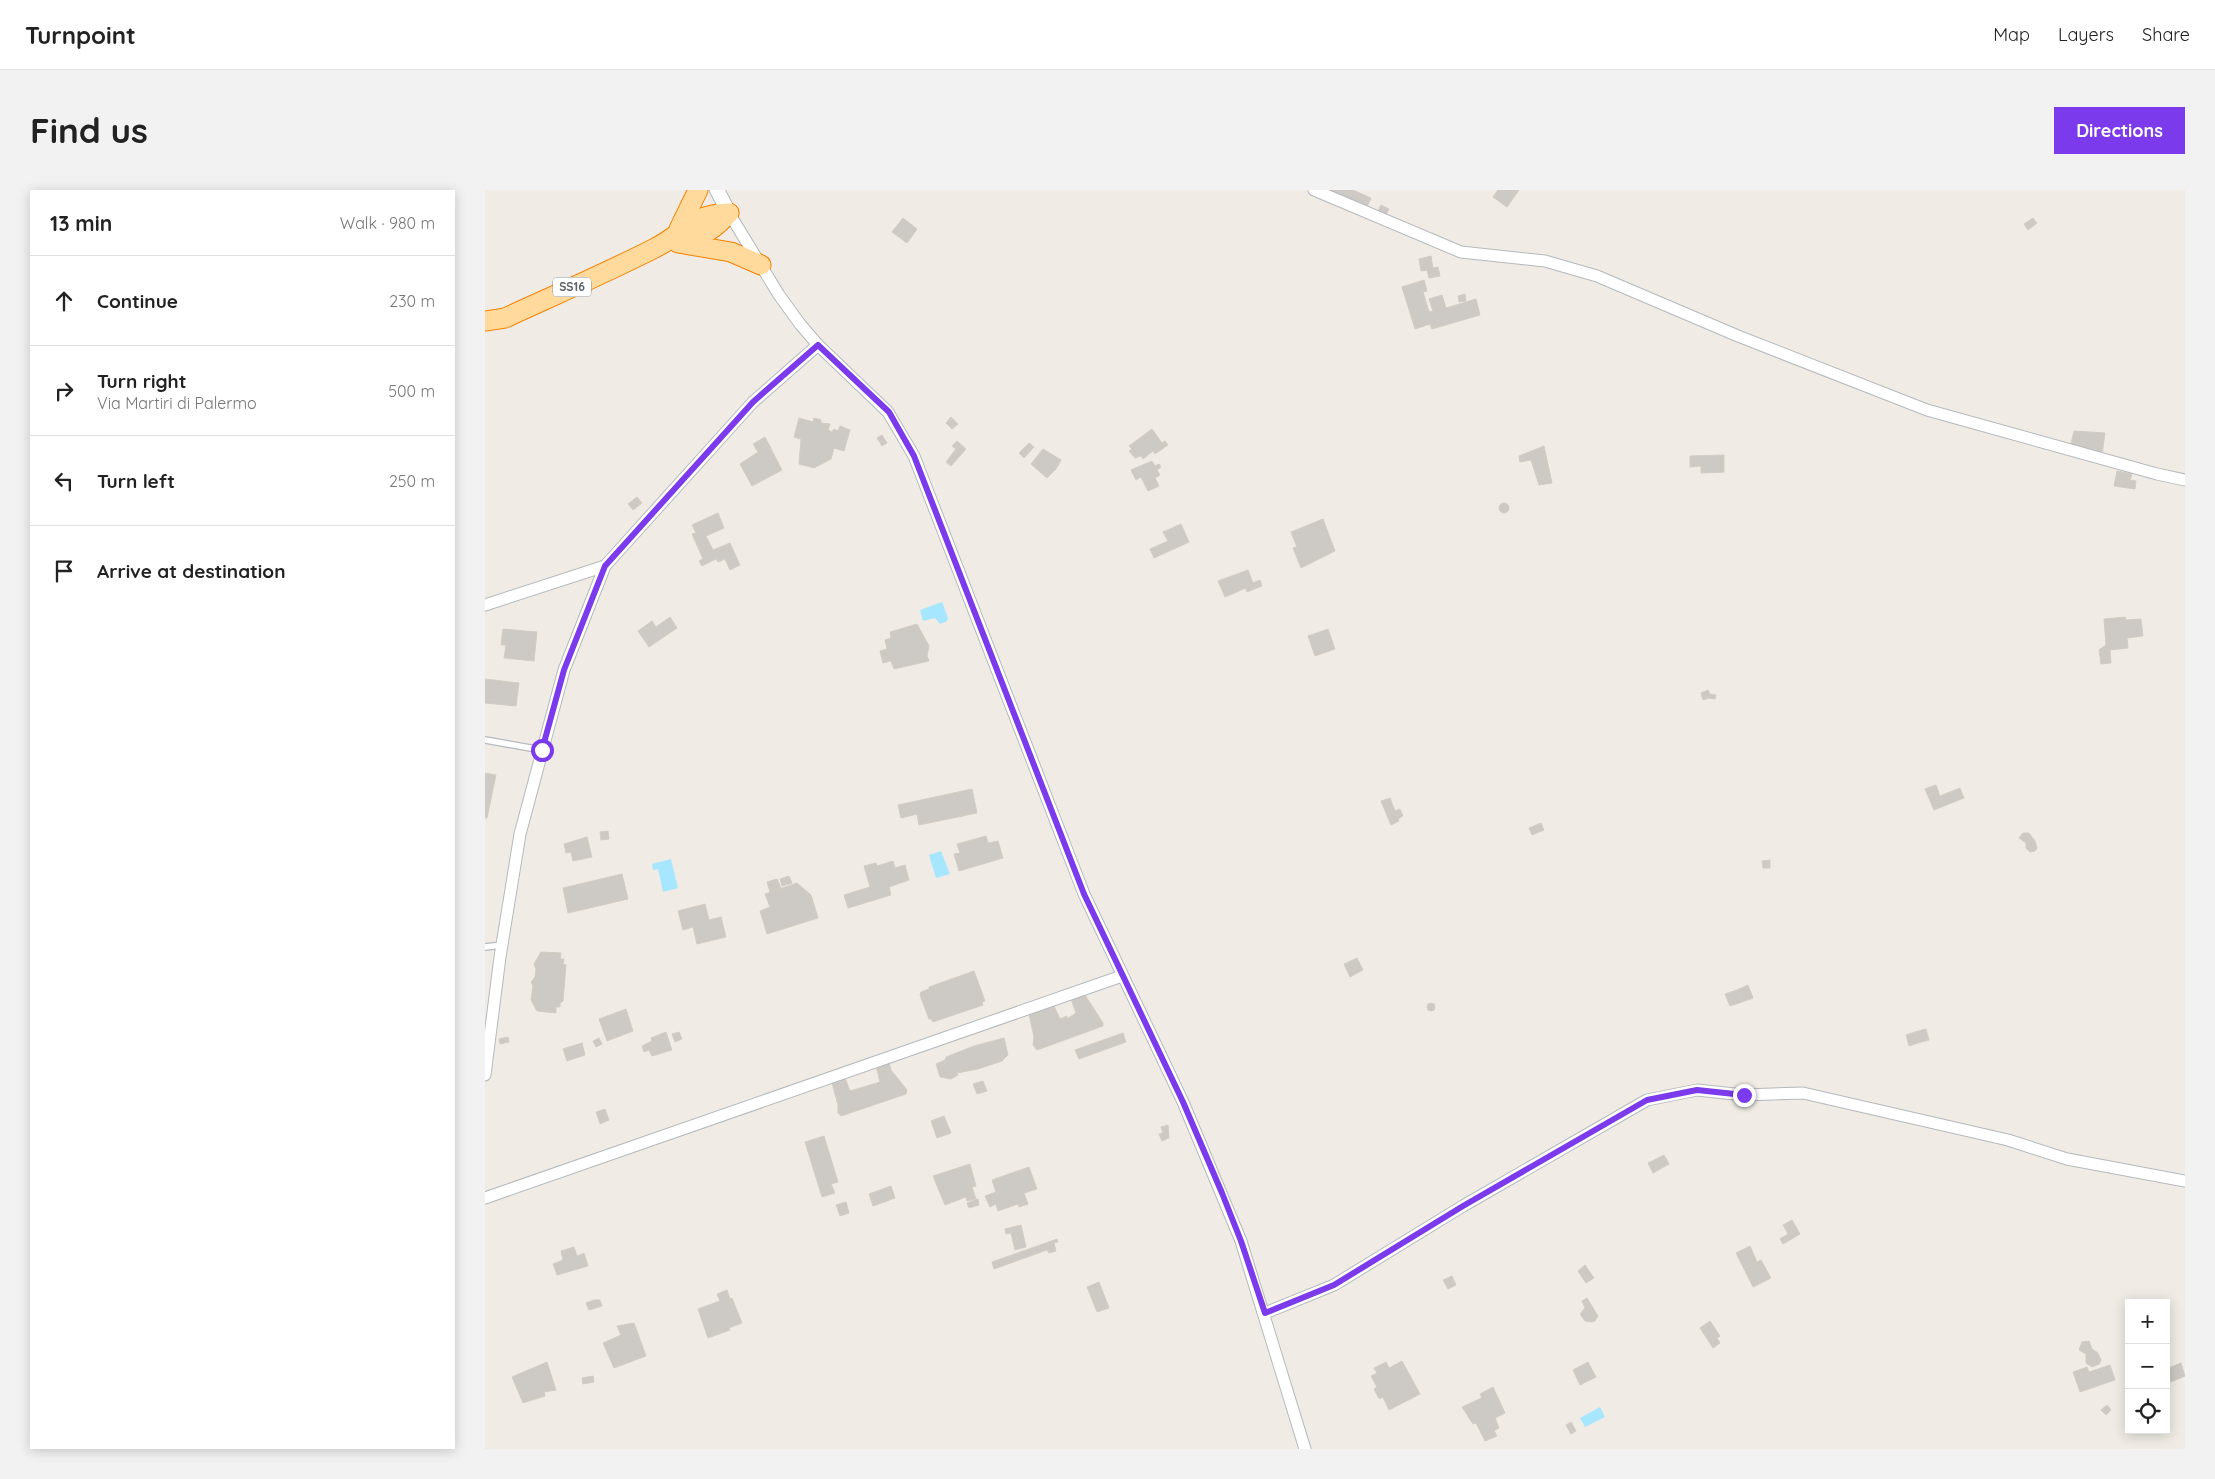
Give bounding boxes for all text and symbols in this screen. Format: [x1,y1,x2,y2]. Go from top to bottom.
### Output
text: Turnpoint [25,20,136,50]
text: Map [1993,23,2030,46]
text: Layers [2058,23,2114,46]
text: Share [2142,23,2190,46]
button: Directions [2054,107,2185,154]
text: Find us [30,108,148,152]
text: 13 min [50,210,112,236]
text: Walk · 980 m [340,213,435,233]
road number: SS16 [553,278,591,296]
icon: ahead [50,287,78,315]
text: Continue [97,289,178,313]
text: 230 m [389,291,435,311]
text: Turn right [97,369,186,393]
icon: right [50,377,78,405]
text: 500 m [388,381,435,401]
text: Via Martiri di Palermo [97,393,257,413]
icon: left [50,467,78,495]
text: Turn left [97,469,175,493]
text: 250 m [389,471,435,491]
icon: arrive [50,557,78,585]
text: Arrive at destination [97,559,286,583]
route start [531,739,554,762]
route end [1733,1084,1756,1107]
map controls [2125,1299,2170,1434]
button: + [2125,1299,2170,1344]
button: − [2125,1344,2170,1389]
button: locate [2125,1389,2170,1434]

